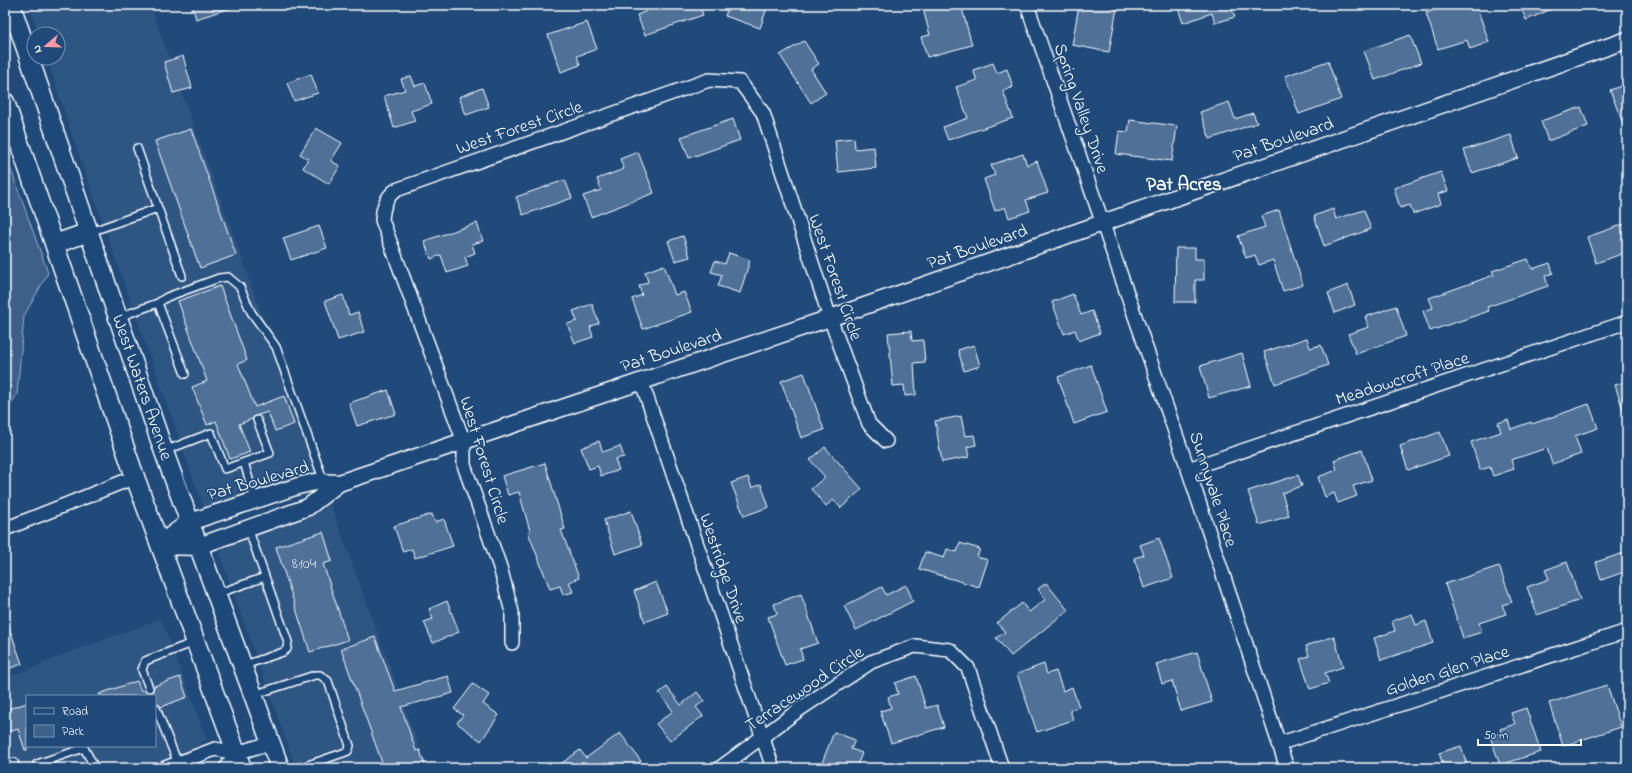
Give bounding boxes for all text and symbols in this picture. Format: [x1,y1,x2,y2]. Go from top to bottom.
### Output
north arrow [26,26,66,66]
street label: Spring Valley Drive [1045,40,1115,178]
text: N [29,43,46,55]
street label: West Forest Circle [453,95,587,163]
street label: Pat Boulevard [1230,112,1337,170]
district label: Pat Acres [1146,172,1222,199]
street label: West Forest Circle [800,211,868,345]
street label: Pat Boulevard [924,219,1031,277]
street label: West Waters Avenue [104,311,179,465]
street label: Pat Boulevard [618,323,725,380]
street label: Meadowcroft Place [1332,346,1474,414]
street label: West Forest Circle [451,394,515,529]
street label: Sunnyvale Place [1181,429,1243,552]
street label: Pat Boulevard [205,455,312,509]
street label: Westridge Drive [690,510,753,628]
house number: 8104 [292,552,317,576]
street label: Golden Glen Place [1382,639,1514,704]
street label: Terracewood Circle [741,640,870,739]
legend [26,695,156,747]
text: Road [62,703,88,721]
scale bar [1478,721,1581,747]
text: Park [62,723,84,741]
text: 50 m [1484,727,1508,745]

